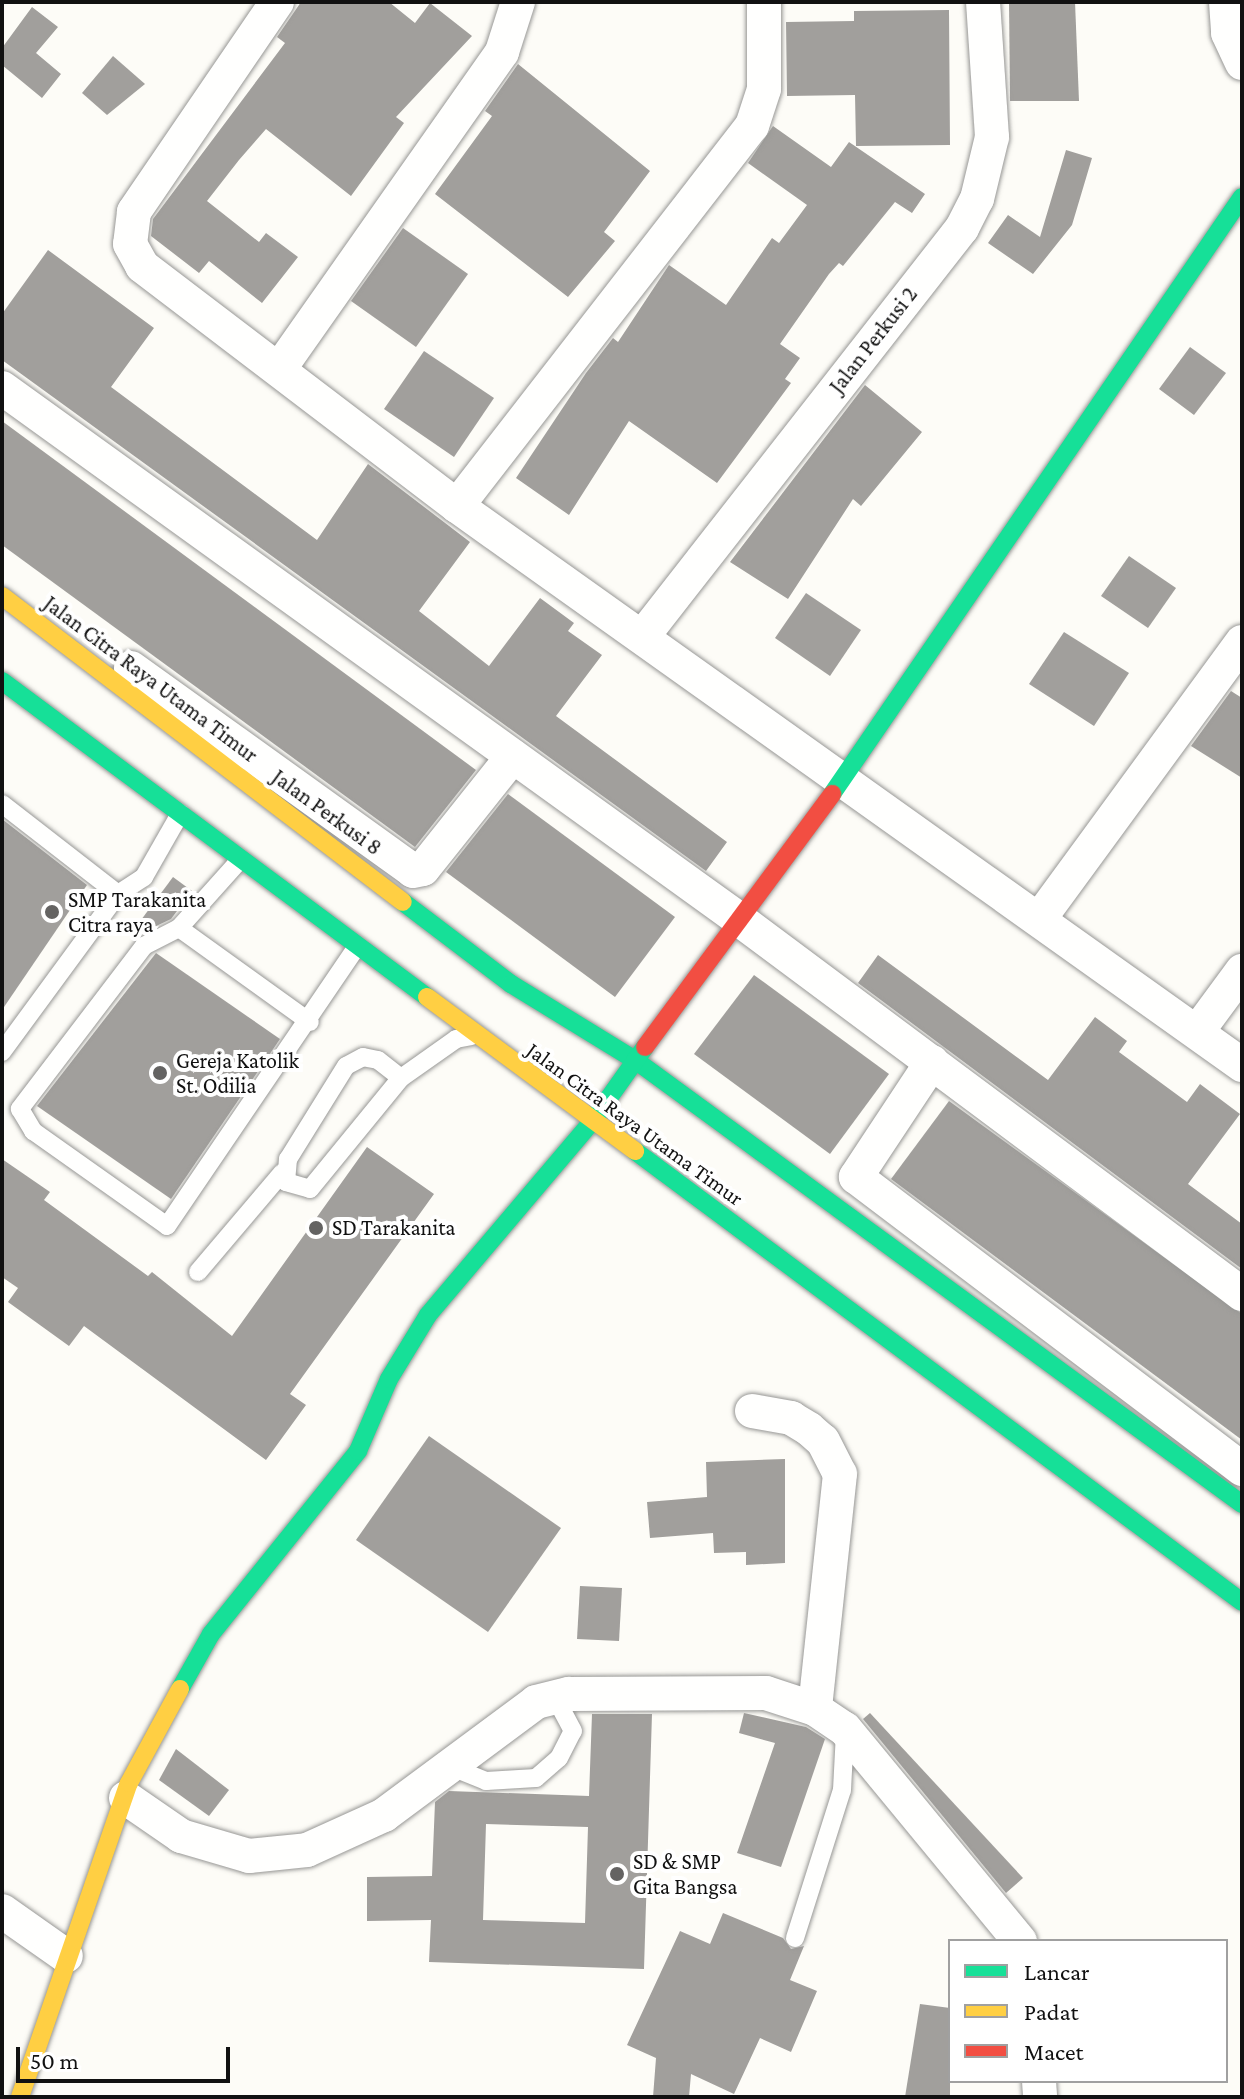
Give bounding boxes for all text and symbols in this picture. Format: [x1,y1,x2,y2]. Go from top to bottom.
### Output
street label: Jalan Perkusi 2 [823,282,923,398]
street label: Jalan Citra Raya Utama Timur [39,590,263,768]
street label: Jalan Perkusi 8 [267,763,387,861]
place label: SMP Tarakanita Citra raya [68,886,206,938]
marker: SMP Tarakanita Citra raya [43,903,61,921]
street label: Jalan Citra Raya Utama Timur [522,1037,748,1211]
place label: Gereja Katolik St. Odilia [176,1047,299,1098]
marker: Gereja Katolik St. Odilia [151,1064,169,1082]
place label: SD Tarakanita [332,1215,456,1241]
marker: SD Tarakanita [307,1219,325,1237]
place label: SD & SMP Gita Bangsa [633,1848,738,1900]
marker: SD & SMP Gita Bangsa [608,1865,626,1883]
legend [948,1939,1228,2083]
text: Lancar [1024,1958,1090,1985]
text: Padat [1024,1998,1079,2025]
scale bar [20,2031,234,2081]
text: Macet [1024,2038,1083,2065]
text: 50 m [30,2047,79,2074]

